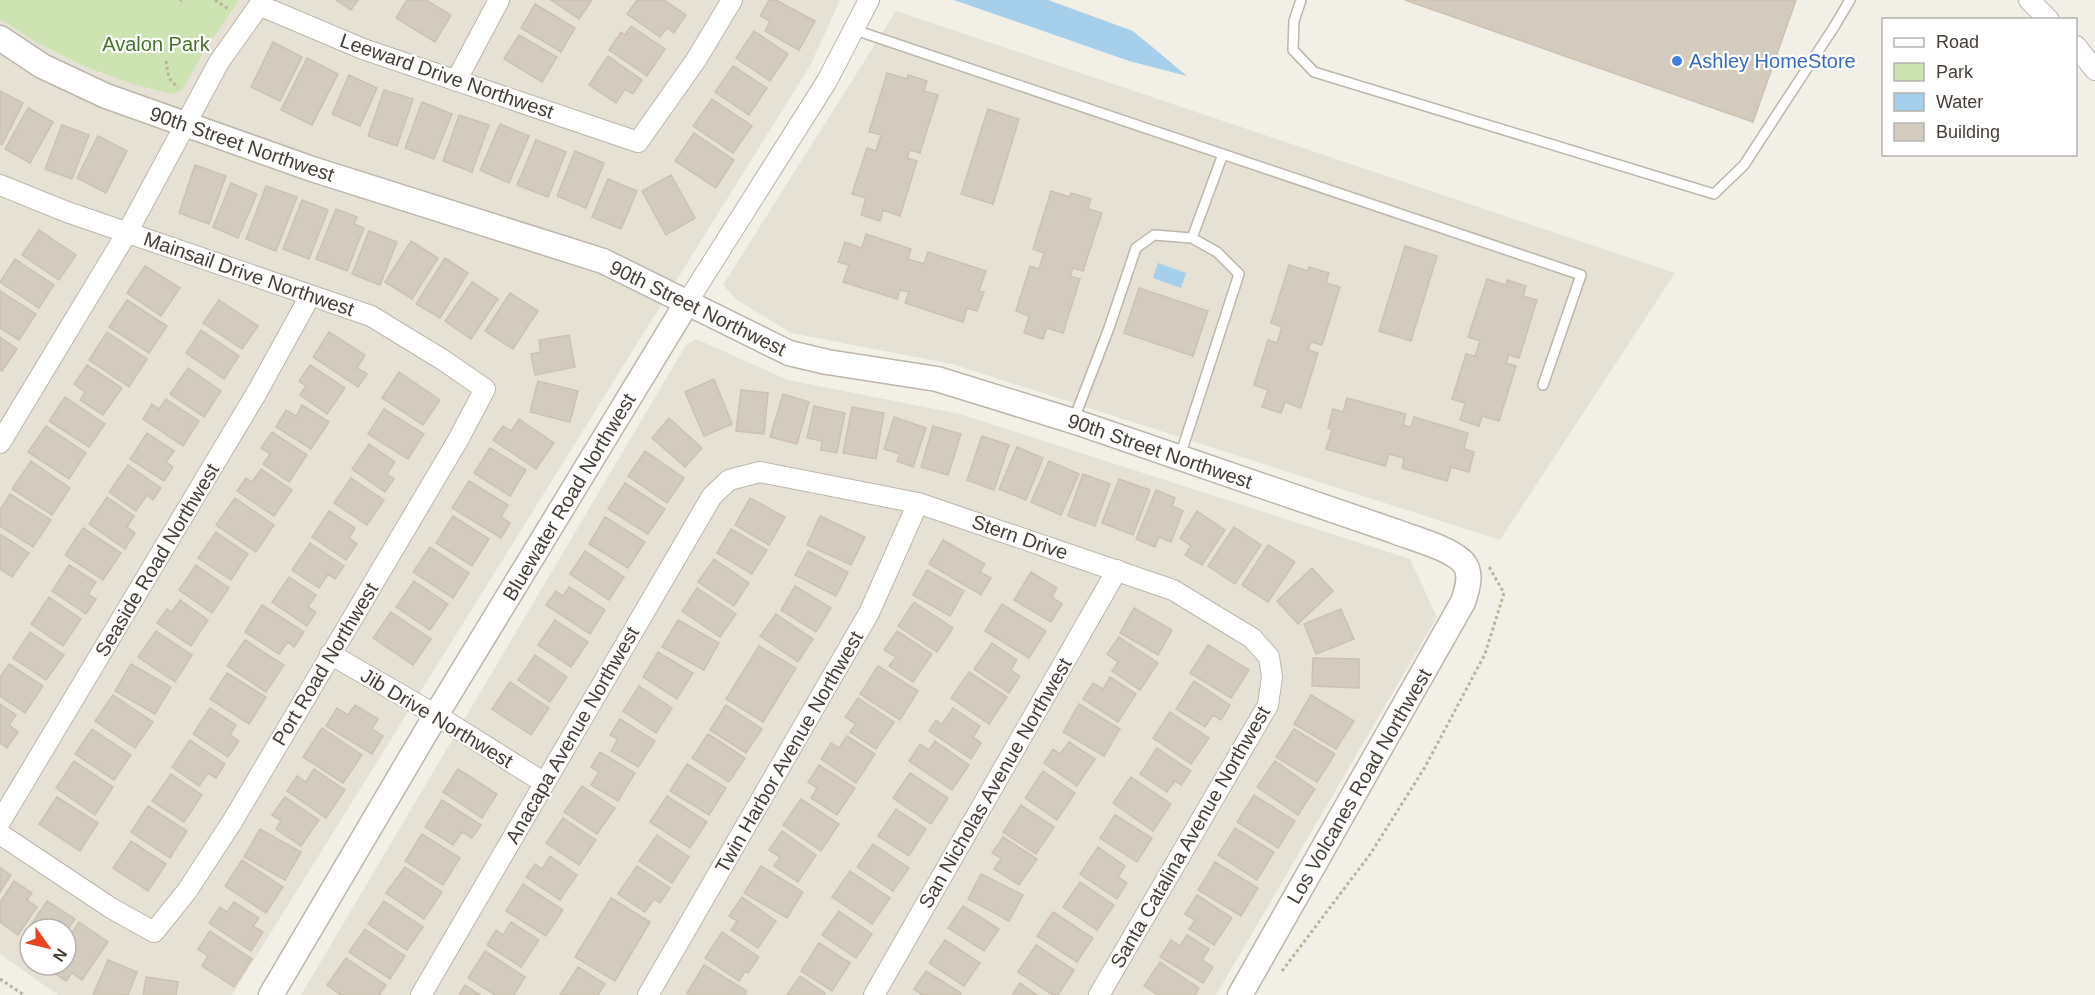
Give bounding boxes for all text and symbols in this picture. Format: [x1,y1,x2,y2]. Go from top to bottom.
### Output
legend [1882,18,2077,156]
street label: Leeward Drive Northwest [337,29,557,123]
text: Road [1936,32,1979,52]
park label: Avalon Park [102,33,211,55]
place label: Ashley HomeStore [1689,50,1856,72]
marker: Ashley HomeStore [1670,54,1684,68]
text: Park [1936,62,1974,82]
text: Water [1936,92,1983,112]
street label: 90th Street Northwest [147,102,337,186]
text: Building [1936,122,2000,142]
street label: Mainsail Drive Northwest [141,228,358,321]
street label: 90th Street Northwest [606,256,790,360]
street label: Bluewater Road Northwest [498,389,640,605]
street label: 90th Street Northwest [1065,409,1255,493]
street label: Seaside Road Northwest [91,459,224,660]
street label: Stern Drive [969,510,1071,564]
street label: Port Road Northwest [268,578,382,749]
street label: Anacapa Avenue Northwest [501,622,643,847]
street label: Twin Harbor Avenue Northwest [711,627,868,877]
street label: San Nicholas Avenue Northwest [914,654,1076,912]
street label: Jib Drive Northwest [357,664,517,772]
street label: Los Volcanes Road Northwest [1282,664,1436,908]
street label: Santa Catalina Avenue Northwest [1106,702,1274,972]
north arrow [18,917,78,977]
text: N [50,946,70,965]

